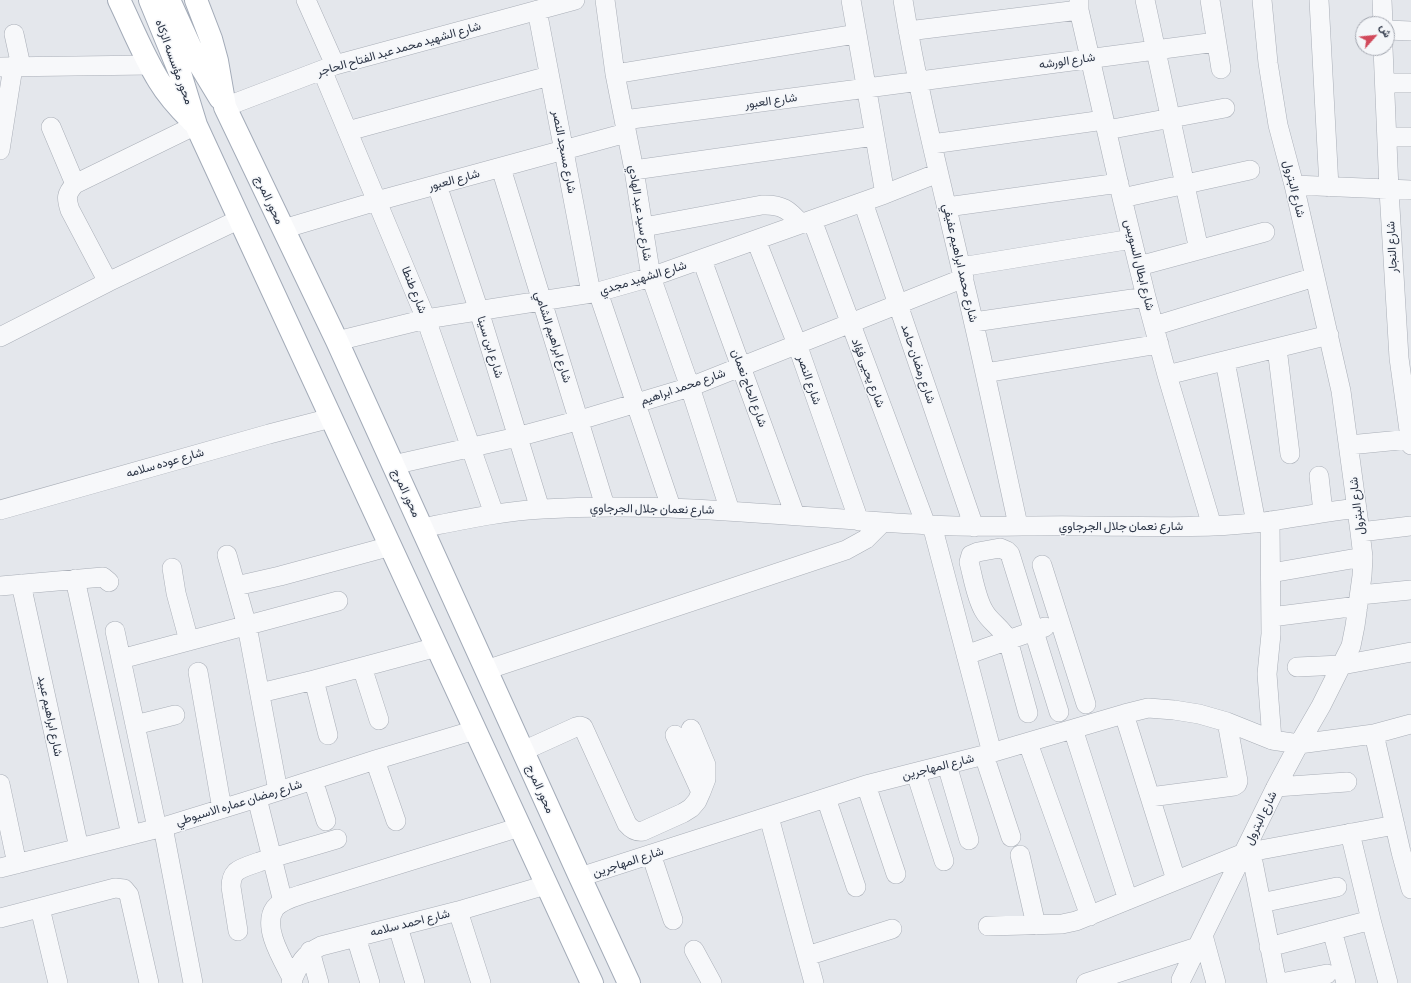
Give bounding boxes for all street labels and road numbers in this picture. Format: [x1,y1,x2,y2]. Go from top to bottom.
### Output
street label: محور مؤسسه الزكاه [152,18,196,106]
street label: شارع الشهيد محمد عبد الفتاح الحاجر [315,19,483,79]
street label: شارع الورشه [1038,50,1096,72]
street label: شارع العبور [744,90,798,112]
street label: شارع مسجد النصر [549,109,579,195]
street label: شارع البترول [1280,159,1308,219]
street label: شارع سيد عبد الهادي [625,164,655,262]
street label: شارع العبور [427,166,481,194]
street label: محور المرج [252,173,286,227]
street label: شارع محمد ابراهيم عفيفي [939,202,981,324]
street label: شارع ابطال السويس [1121,218,1157,312]
street label: شارع النجار [1383,221,1401,273]
street label: شارع الشهيد مجدي [598,258,688,298]
street label: شارع طنطا [398,264,430,316]
street label: شارع ابراهيم الشامي [531,289,575,385]
street label: شارع ابن سينا [474,314,506,380]
street label: شارع رمضان حامد [898,322,938,406]
street label: شارع يحيى فؤاد [848,336,888,410]
street label: شارع الحاج نعمان [728,347,770,429]
street label: شارع النصر [794,353,824,407]
street label: شارع محمد ابراهيم [639,366,727,408]
street label: شارع عوده سلامه [124,445,206,481]
street label: محور المرج [389,466,423,520]
street label: شارع البترول [1346,476,1368,536]
street label: شارع نعمان جلال الجرجاوي [590,501,714,517]
street label: شارع نعمان جلال الجرجاوي [1059,519,1183,533]
street label: شارع ابراهيم عبيد [34,674,66,758]
street label: شارع المهاجرين [900,751,976,783]
street label: محور المرج [523,762,557,816]
street label: شارع رمضان عماره الاسيوطي [174,777,304,829]
street label: شارع البترول [1242,789,1280,847]
street label: شارع المهاجرين [591,844,665,880]
street label: شارع احمد سلامه [369,906,451,940]

